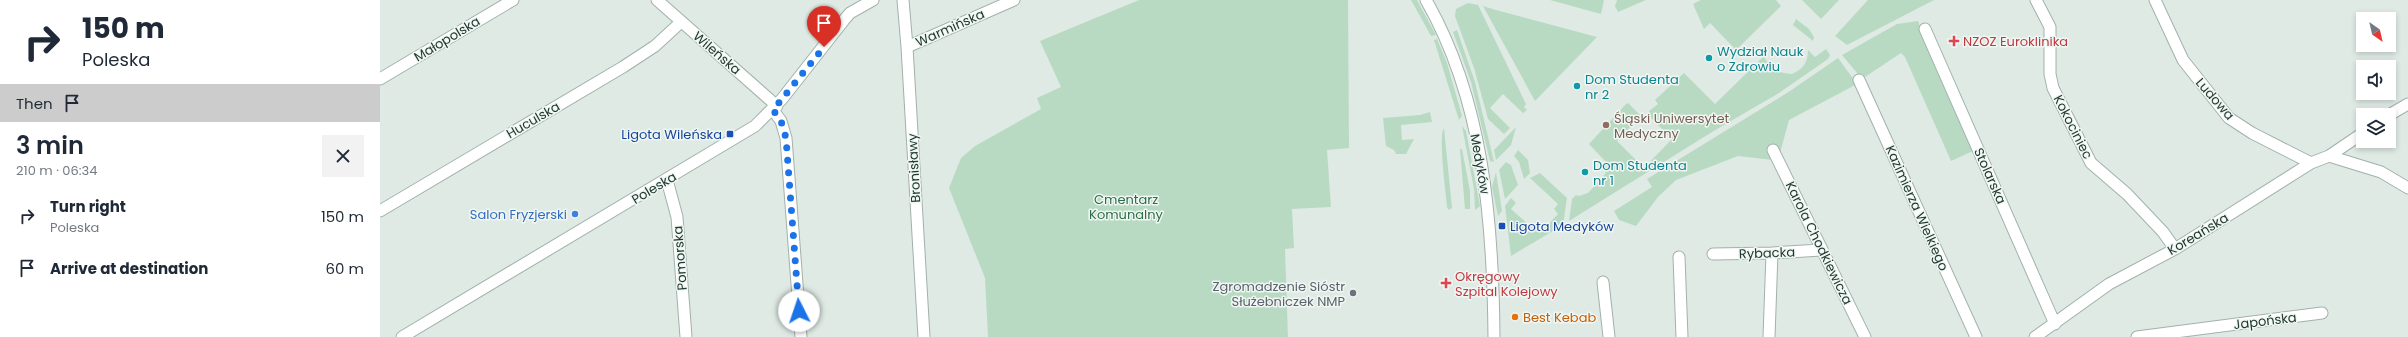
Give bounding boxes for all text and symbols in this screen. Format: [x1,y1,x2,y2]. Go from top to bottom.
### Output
street label: Warmińska [913,4,987,52]
pin [807,6,841,47]
text: 150 m [82,9,165,48]
street label: Małopolska [410,12,484,66]
icon: arrive [813,12,835,34]
north arrow [2356,12,2396,52]
map controls [2356,12,2396,148]
icon: right [16,16,68,68]
street label: Wileńska [689,27,745,79]
place label: NZOZ Euroklinika [1963,32,2068,51]
marker: NZOZ Euroklinika [1948,35,1960,47]
place label: Wydział Nauk o Zdrowiu [1717,42,1804,76]
text: Poleska [82,47,150,72]
marker: Wydział Nauk o Zdrowiu [1704,53,1714,63]
button: sound [2356,60,2396,100]
place label: Dom Studenta nr 2 [1585,70,1679,104]
street label: Ludowa [2191,74,2239,124]
marker: Dom Studenta nr 2 [1572,81,1582,91]
icon: arrive [61,92,83,114]
street label: Kokociniec [2049,92,2097,162]
text: Then [16,93,53,114]
street label: Huculska [503,97,563,143]
button: layers [2356,108,2396,148]
place label: Śląski Uniwersytet Medyczny [1614,109,1730,143]
marker: Śląski Uniwersytet Medyczny [1601,120,1611,130]
place label: Ligota Wileńska [621,125,722,144]
text: 3 min [16,129,84,162]
marker: Ligota Wileńska [725,129,735,139]
street label: Bronisławy [903,132,925,203]
street label: Medyków [1465,132,1495,196]
button: close [322,135,364,177]
street label: Kazimierza Wielkiego [1881,142,1953,274]
street label: Stolarska [1969,145,2011,207]
place label: Dom Studenta nr 1 [1593,156,1687,190]
text: 210 m · 06:34 [16,161,97,180]
street label: Poleska [628,167,680,209]
marker: Dom Studenta nr 1 [1580,167,1590,177]
street label: Karola Chodkiewicza [1781,178,1857,308]
park label: Cmentarz Komunalny [1089,190,1164,224]
text: Turn right [50,196,126,217]
icon: right [16,205,38,227]
place label: Salon Fryzjerski [470,205,567,224]
text: 150 m [321,206,364,227]
street label: Koreańska [2164,208,2232,260]
marker: Salon Fryzjerski [570,209,580,219]
place label: Ligota Medyków [1510,217,1614,236]
text: Poleska [50,218,99,237]
marker: Ligota Medyków [1497,221,1507,231]
street label: Pomorska [668,225,692,291]
street label: Rybacka [1739,243,1795,263]
icon: arrive [16,257,38,279]
text: Arrive at destination [50,258,208,279]
text: 60 m [326,258,364,279]
place label: Okręgowy Szpital Kolejowy [1455,267,1558,301]
place label: Zgromadzenie Sióstr Służebniczek NMP [1213,277,1345,311]
marker: Okręgowy Szpital Kolejowy [1440,277,1452,289]
marker: Zgromadzenie Sióstr Służebniczek NMP [1348,288,1358,298]
position arrow [778,290,820,332]
place label: Best Kebab [1523,308,1596,327]
street label: Japońska [2232,308,2298,334]
marker: Best Kebab [1510,312,1520,322]

